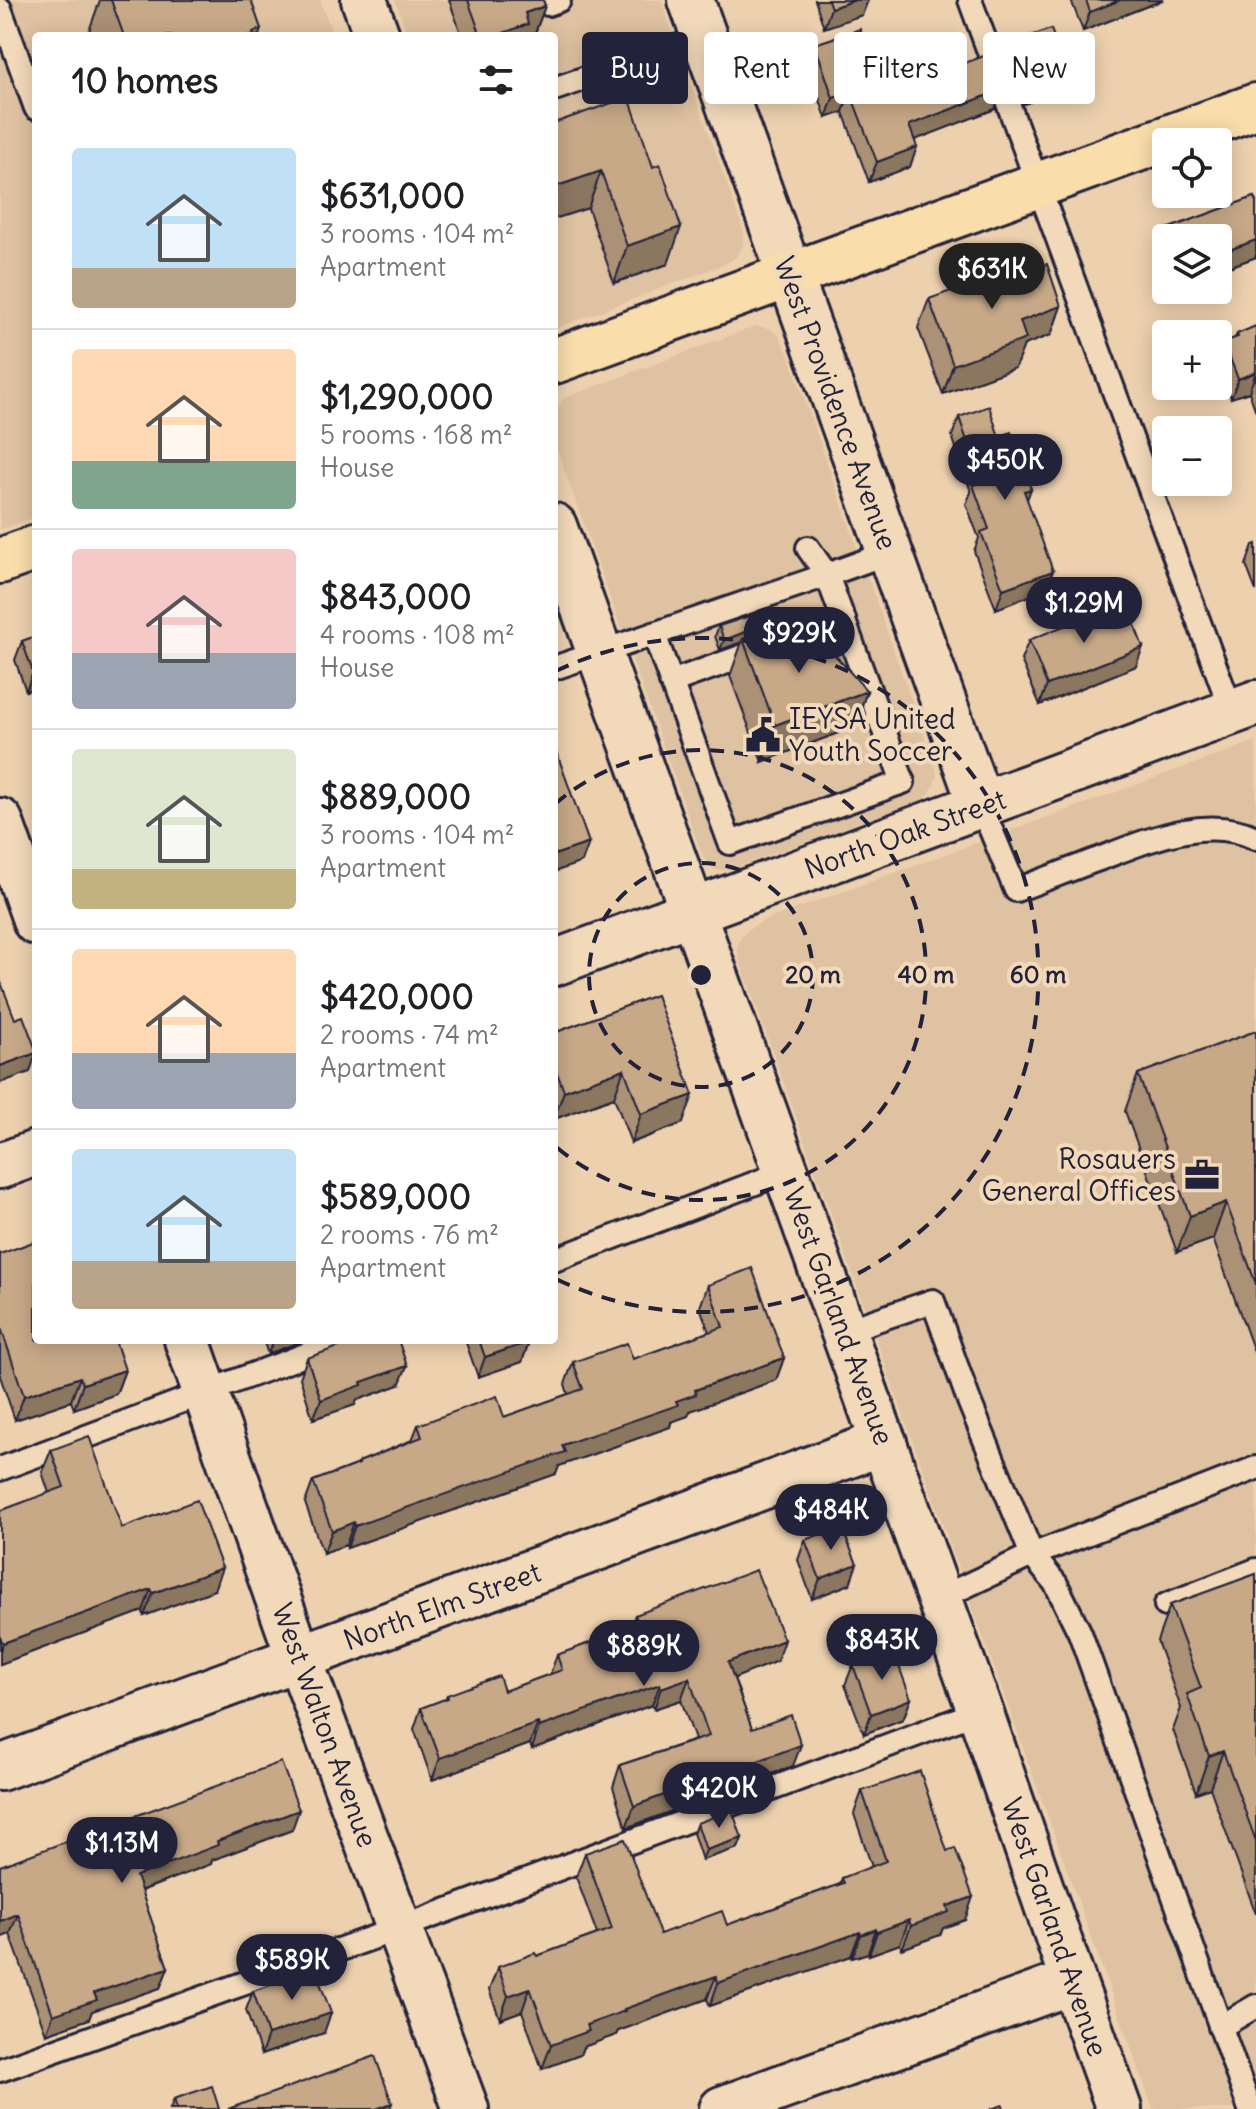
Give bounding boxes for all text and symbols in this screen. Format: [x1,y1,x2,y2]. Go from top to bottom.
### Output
chip: Buy [582,32,688,104]
chip: Rent [704,32,818,104]
chip: Filters [834,32,967,104]
chip: New [983,32,1095,104]
icon: filters [474,58,518,102]
text: 10 homes [72,59,218,102]
map controls [1152,128,1232,496]
button: locate [1152,128,1232,208]
text: $631,000 [320,174,465,217]
icon: home [136,180,232,276]
text: 3 rooms · 104 m² [320,217,515,250]
button: layers [1152,224,1232,304]
pin: $631K [936,243,1048,311]
text: Apartment [320,250,446,283]
street label: West Providence Avenue [766,252,906,554]
text: $631K [957,252,1027,285]
button: + [1152,320,1232,400]
text: $1,290,000 [320,375,494,418]
icon: home [136,381,232,477]
button: − [1152,416,1232,496]
text: 5 rooms · 168 m² [320,418,513,451]
pin: $450K [949,434,1061,502]
text: $450K [966,443,1044,476]
text: House [320,451,394,484]
text: $843,000 [320,575,472,618]
pin: $1.29M [1019,577,1149,645]
icon: home [136,581,232,677]
text: $1.29M [1044,586,1124,619]
pin: $929K [743,607,855,675]
text: $929K [762,616,836,649]
text: 4 rooms · 108 m² [320,618,515,651]
text: House [320,651,394,684]
place label: IEYSA United Youth Soccer [789,701,955,769]
public building icon: IEYSA United Youth Soccer [744,716,782,754]
text: $889,000 [320,775,471,818]
icon: home [136,781,232,877]
street label: North Oak Street [799,781,1011,887]
text: 3 rooms · 104 m² [320,818,515,851]
text: Apartment [320,851,446,884]
text: 20 m [785,959,841,989]
text: 40 m [898,959,954,989]
text: 60 m [1010,959,1066,989]
centre of rings [687,961,715,989]
text: $420,000 [320,975,474,1018]
icon: home [136,981,232,1077]
text: 2 rooms · 74 m² [320,1018,499,1051]
text: Apartment [320,1051,446,1084]
place label: Rosauers General Offices [982,1141,1176,1209]
office icon: Rosauers General Offices [1183,1156,1221,1194]
text: $589,000 [320,1175,471,1218]
icon: home [136,1181,232,1277]
street label: West Garland Avenue [776,1182,902,1450]
text: 2 rooms · 76 m² [320,1218,499,1251]
text: Apartment [320,1251,446,1284]
pin: $484K [775,1484,887,1552]
text: $484K [793,1493,869,1526]
street label: North Elm Street [338,1554,546,1658]
street label: West Walton Avenue [264,1598,386,1852]
pin: $843K [826,1614,938,1682]
pin: $889K [588,1620,700,1688]
text: $843K [844,1623,920,1656]
text: $889K [606,1629,682,1662]
pin: $420K [663,1762,775,1830]
text: $420K [681,1771,757,1804]
street label: West Garland Avenue [994,1793,1116,2061]
pin: $1.13M [57,1817,187,1885]
text: $1.13M [85,1826,159,1859]
pin: $589K [236,1934,348,2002]
text: $589K [254,1943,330,1976]

